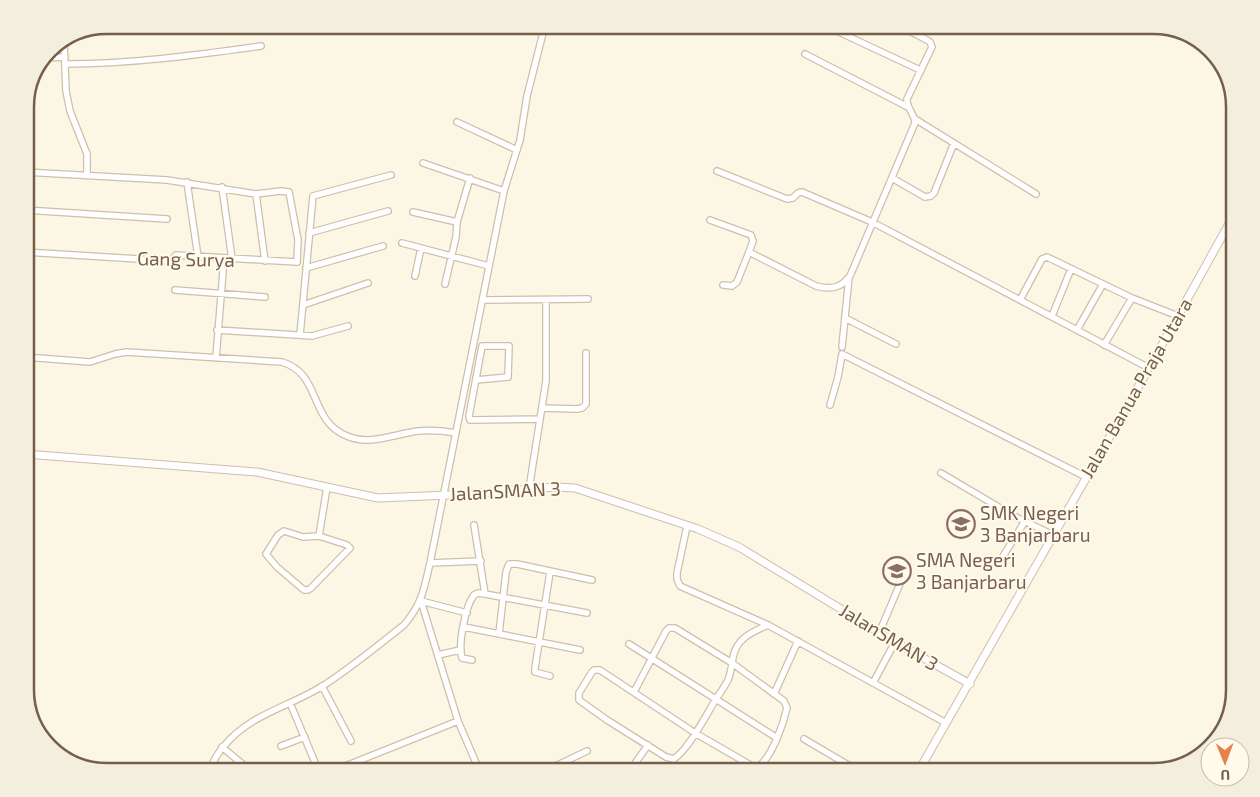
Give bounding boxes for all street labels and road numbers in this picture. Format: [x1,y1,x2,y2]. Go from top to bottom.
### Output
street label: Gang Surya [137,246,235,271]
street label: Jalan Banua Praja Utara [1075,294,1197,482]
street label: JalanSMAN 3 [449,476,561,505]
street label: JalanSMAN 3 [836,598,943,675]

